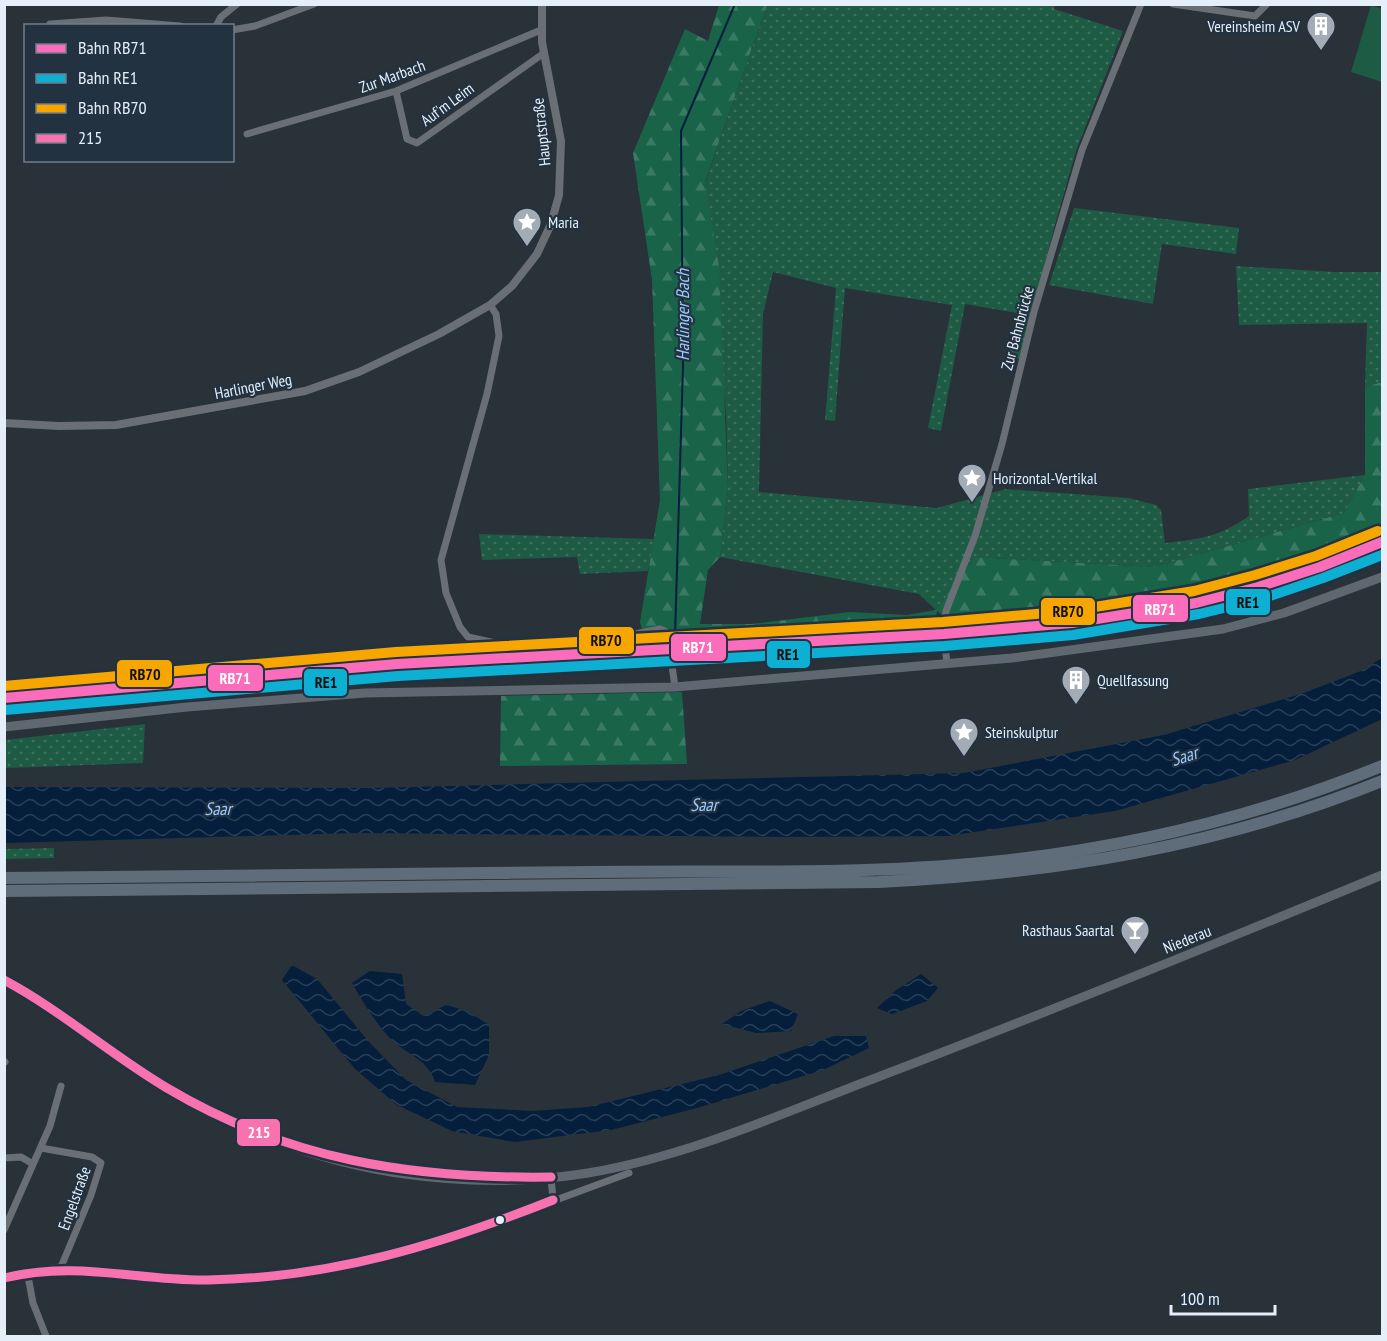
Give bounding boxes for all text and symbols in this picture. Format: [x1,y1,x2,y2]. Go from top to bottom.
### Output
building icon: Vereinsheim ASV [1305,10,1337,52]
place label: Vereinsheim ASV [1207,16,1301,36]
legend [24,24,234,162]
text: Bahn RB71 [78,36,147,59]
street label: Zur Marbach [356,55,428,97]
text: Bahn RE1 [78,66,138,89]
street label: Auf'm Leim [416,78,478,130]
text: Bahn RB70 [78,96,147,119]
street label: Hauptstraße [527,97,555,167]
text: 215 [78,126,102,149]
place icon: Maria [511,206,543,248]
place label: Maria [548,212,579,232]
water label: Harlinger Bach [671,268,694,361]
street label: Zur Bahnbrücke [996,284,1038,372]
street label: Harlinger Weg [213,369,293,403]
place icon: Horizontal-Vertikal [956,462,988,504]
place label: Horizontal-Vertikal [993,468,1097,488]
line badge: RE1 [1225,588,1271,616]
text: RE1 [1237,592,1259,612]
line badge: RB71 [1132,594,1189,623]
line badge: RB70 [1040,597,1096,626]
text: RB71 [1144,599,1176,619]
text: RB70 [1052,601,1084,621]
line badge: RB70 [578,626,635,655]
text: RB70 [590,630,622,650]
line badge: RB71 [670,633,727,662]
text: RB71 [682,637,714,657]
line badge: RE1 [766,640,811,669]
text: RE1 [777,644,799,664]
line badge: RB70 [116,659,173,688]
text: RB70 [129,664,161,684]
line badge: RB71 [207,664,264,692]
building icon: Quellfassung [1060,664,1092,706]
text: RB71 [219,668,251,688]
line badge: RE1 [303,668,348,697]
place label: Quellfassung [1097,670,1169,690]
text: RE1 [315,672,337,692]
place icon: Steinskulptur [948,716,980,758]
place label: Steinskulptur [985,722,1059,742]
water label: Saar [1168,740,1203,771]
water label: Saar [690,793,721,816]
water label: Saar [204,797,235,820]
bar icon: Rasthaus Saartal [1119,914,1151,956]
place label: Rasthaus Saartal [1022,920,1114,940]
street label: Niederau [1160,920,1214,958]
line badge: 215 [236,1118,281,1147]
text: 215 [248,1122,270,1142]
street label: Engelstraße [53,1163,95,1233]
unlabelled marker [494,1214,506,1226]
scale bar [1171,1278,1274,1316]
text: 100 m [1180,1287,1220,1310]

